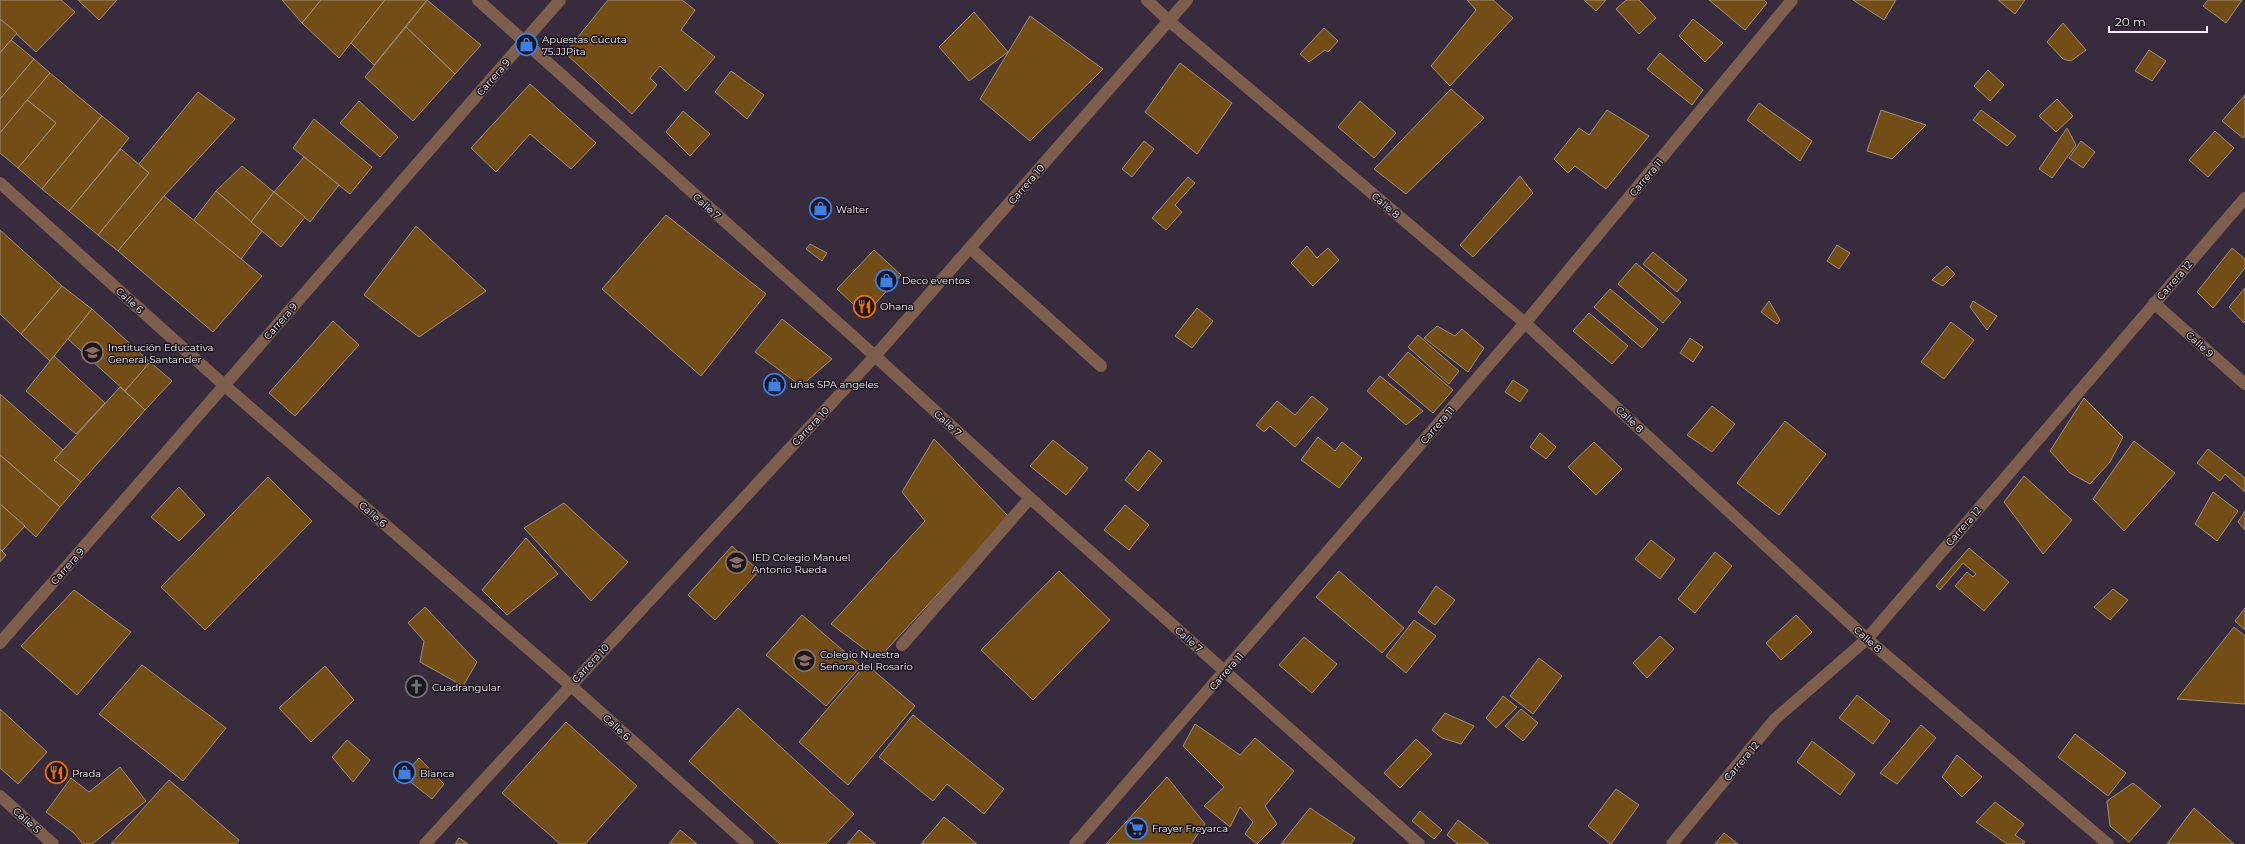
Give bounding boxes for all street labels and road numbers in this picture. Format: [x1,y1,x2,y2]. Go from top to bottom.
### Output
street label: Carrera 9 [474,56,513,99]
street label: Carrera 11 [1627,155,1666,199]
street label: Carrera 10 [1005,161,1048,207]
street label: Calle 8 [1369,190,1403,221]
street label: Calle 7 [690,191,723,222]
street label: Carrera 12 [2154,258,2195,303]
street label: Calle 6 [113,284,146,316]
street label: Carrera 9 [261,300,300,343]
street label: Calle 9 [2183,328,2216,360]
street label: Calle 8 [1613,403,1646,435]
street label: Carrera 10 [789,404,832,449]
street label: Carrera 11 [1417,404,1457,447]
street label: Calle 7 [931,407,964,439]
street label: Calle 6 [356,499,389,530]
street label: Carrera 12 [1943,504,1984,549]
street label: Carrera 9 [48,545,87,588]
street label: Calle 8 [1851,623,1884,655]
street label: Calle 7 [1172,624,1205,655]
street label: Carrera 10 [569,641,612,686]
street label: Carrera 11 [1206,650,1246,693]
street label: Calle 6 [600,711,633,743]
street label: Carrera 12 [1721,738,1762,784]
street label: Calle 5 [10,805,43,836]

